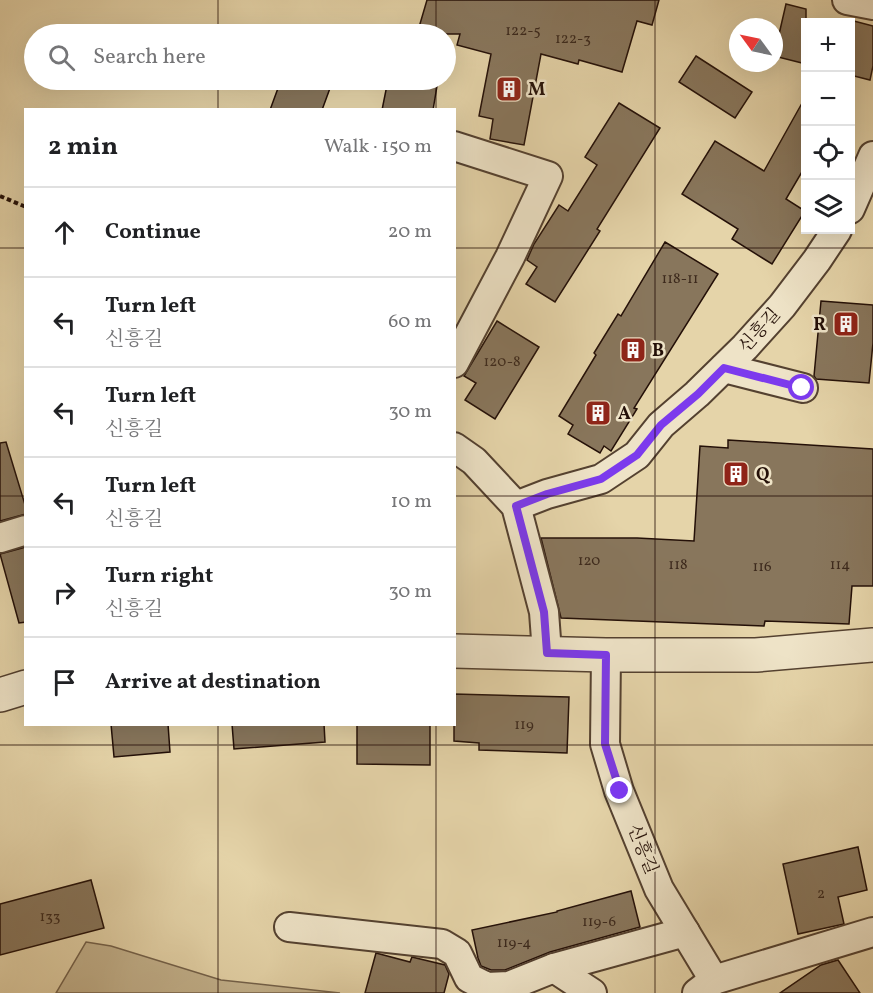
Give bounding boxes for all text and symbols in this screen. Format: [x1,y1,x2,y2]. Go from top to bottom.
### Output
north arrow [729,18,783,72]
map controls [801,18,855,234]
button: + [801,18,855,72]
house number: 122-5 [505,21,541,42]
search box [24,24,456,90]
house number: 122-3 [555,29,591,50]
icon: search [45,41,78,74]
text: Search here [93,42,206,73]
button: − [801,72,855,126]
building icon: M [494,74,524,104]
place label: M [528,78,545,103]
button: locate [801,126,855,180]
text: 2 min [48,129,118,165]
text: Walk · 150 m [324,133,432,161]
button: layers [801,180,855,234]
icon: ahead [48,216,81,249]
text: Continue [105,217,201,248]
text: 20 m [388,218,432,246]
house number: 118-11 [661,269,699,290]
text: Turn left [105,291,196,322]
street label: 신흥길 [733,303,787,359]
icon: left [48,306,81,339]
text: 60 m [388,308,432,336]
building icon: R [831,309,861,339]
place label: R [813,313,826,338]
text: 신흥길 [105,326,163,354]
building icon: B [618,335,648,365]
place label: B [652,339,664,364]
house number: 120-8 [483,352,521,373]
route start [788,374,814,400]
text: Turn left [105,381,196,412]
icon: left [48,396,81,429]
text: 30 m [388,398,432,426]
building icon: A [583,398,613,428]
place label: A [618,402,631,427]
text: 신흥길 [105,416,163,444]
building icon: Q [721,459,751,489]
place label: Q [756,463,770,488]
text: Turn left [105,471,196,502]
icon: left [48,486,81,519]
text: 10 m [391,488,432,516]
text: 신흥길 [105,506,163,534]
house number: 120 [578,551,600,572]
house number: 118 [668,555,688,576]
house number: 114 [830,555,850,576]
house number: 116 [752,557,772,578]
text: Turn right [105,561,213,592]
icon: right [48,576,81,609]
text: 30 m [388,578,432,606]
text: 신흥길 [105,596,163,624]
icon: arrive [48,666,81,699]
text: Arrive at destination [105,667,321,698]
house number: 119 [514,715,534,736]
route end [606,777,632,803]
street label: 신흥길 [620,821,663,878]
house number: 2 [817,884,825,905]
house number: 133 [39,907,61,928]
house number: 119-6 [582,912,616,933]
house number: 119-4 [497,933,531,954]

